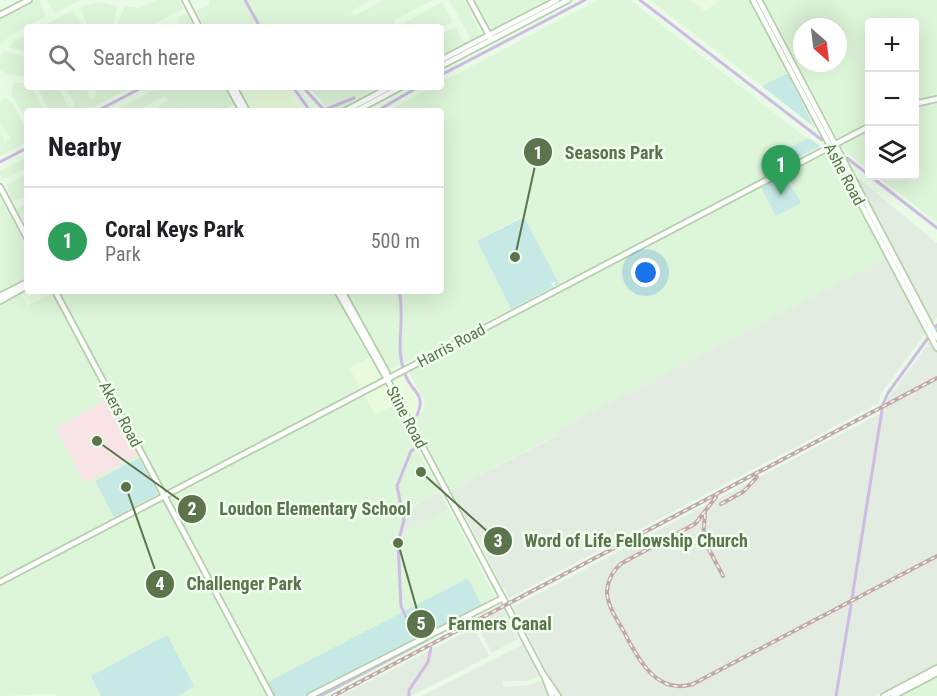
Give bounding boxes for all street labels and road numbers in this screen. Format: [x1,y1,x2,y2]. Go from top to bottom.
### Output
street label: Ashe Road [820,140,869,209]
street label: Harris Road [414,320,488,371]
street label: Akers Road [95,378,146,450]
street label: Stine Road [382,383,431,452]

